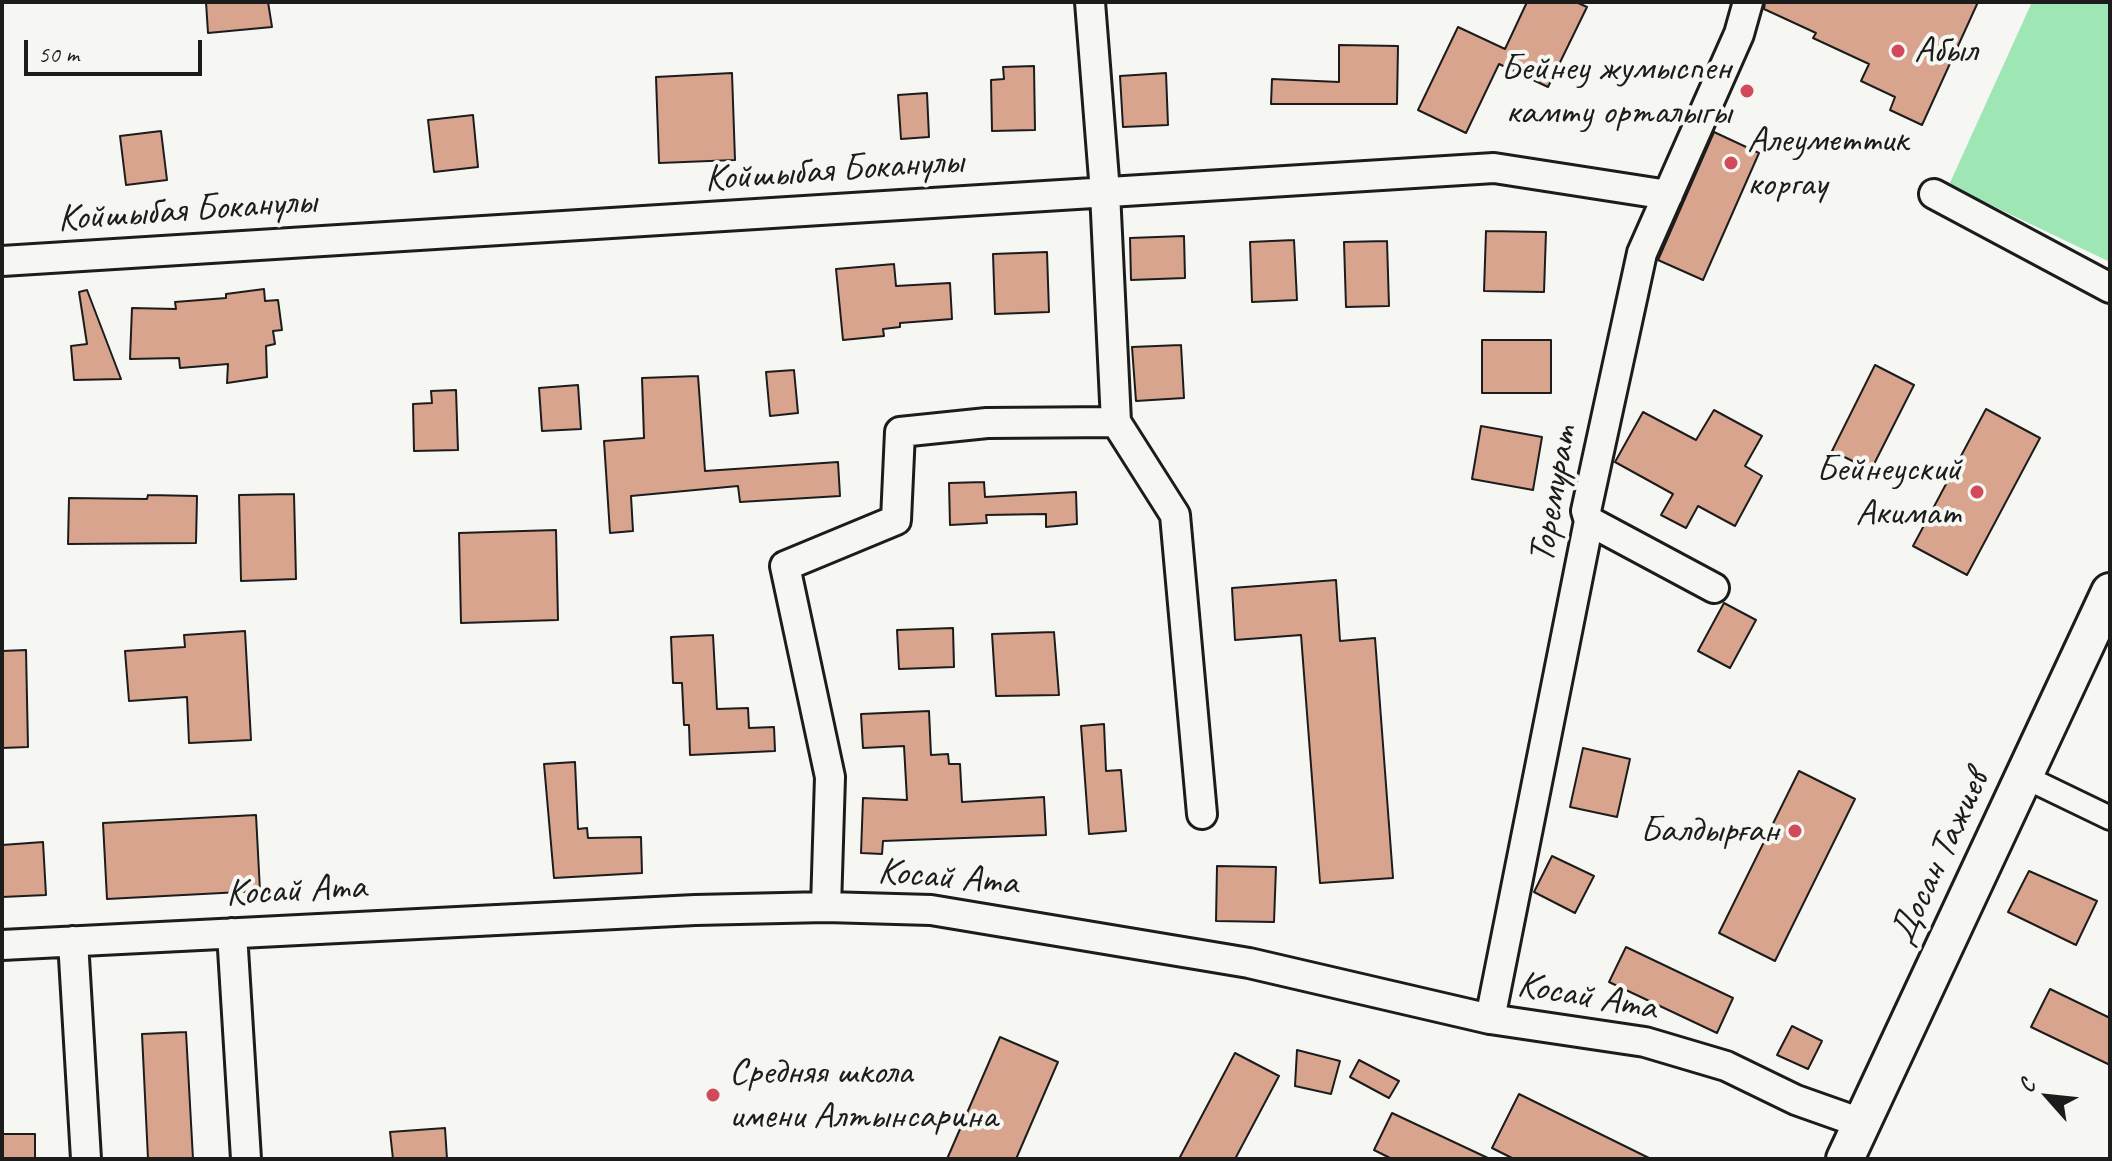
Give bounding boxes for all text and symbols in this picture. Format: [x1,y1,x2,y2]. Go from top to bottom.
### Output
scale bar [28,24,206,74]
place label: Абыл [1914,28,1977,74]
text: 50 m [38,39,79,69]
marker: Абыл [1889,42,1907,60]
place label: Бейнеу жумыспен камту орталыгы [1500,46,1731,136]
marker: Бейнеу жумыспен камту орталыгы [1738,82,1756,100]
place label: Алеуметтик коргау [1747,118,1908,208]
street label: Койшыбая Боканулы [703,139,965,203]
marker: Алеуметтик коргау [1722,154,1740,172]
street label: Койшыбая Боканулы [56,179,318,243]
street label: Торемурат [1520,423,1588,567]
place label: Бейнеуский Акимат [1816,447,1961,536]
marker: Бейнеуский Акимат [1968,483,1986,501]
street label: Досан Тажиев [1880,764,2000,952]
place label: Балдырған [1640,808,1779,854]
marker: Балдырған [1786,822,1804,840]
street label: Косай Ата [876,849,1020,907]
street label: Косай Ата [225,865,367,917]
street label: Косай Ата [1514,962,1660,1032]
place label: Средняя школа имени Алтынсарина [729,1050,997,1140]
north arrow [2008,1057,2088,1137]
text: С [2012,1075,2042,1097]
marker: Средняя школа имени Алтынсарина [704,1086,722,1104]

